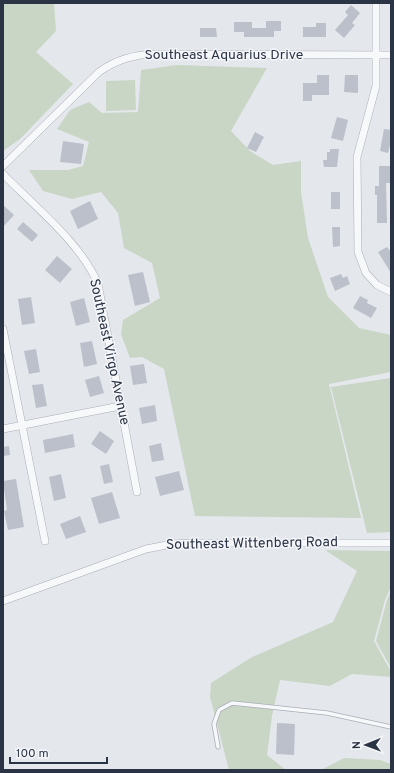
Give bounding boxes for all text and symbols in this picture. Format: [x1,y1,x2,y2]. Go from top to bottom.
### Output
street label: Southeast Aquarius Drive [145,47,303,64]
street label: Southeast Virgo Avenue [85,277,133,427]
street label: Southeast Wittenberg Road [166,534,338,554]
north arrow [346,725,386,765]
scale bar [10,739,107,765]
text: N [350,741,364,749]
text: 100 m [16,746,49,762]

